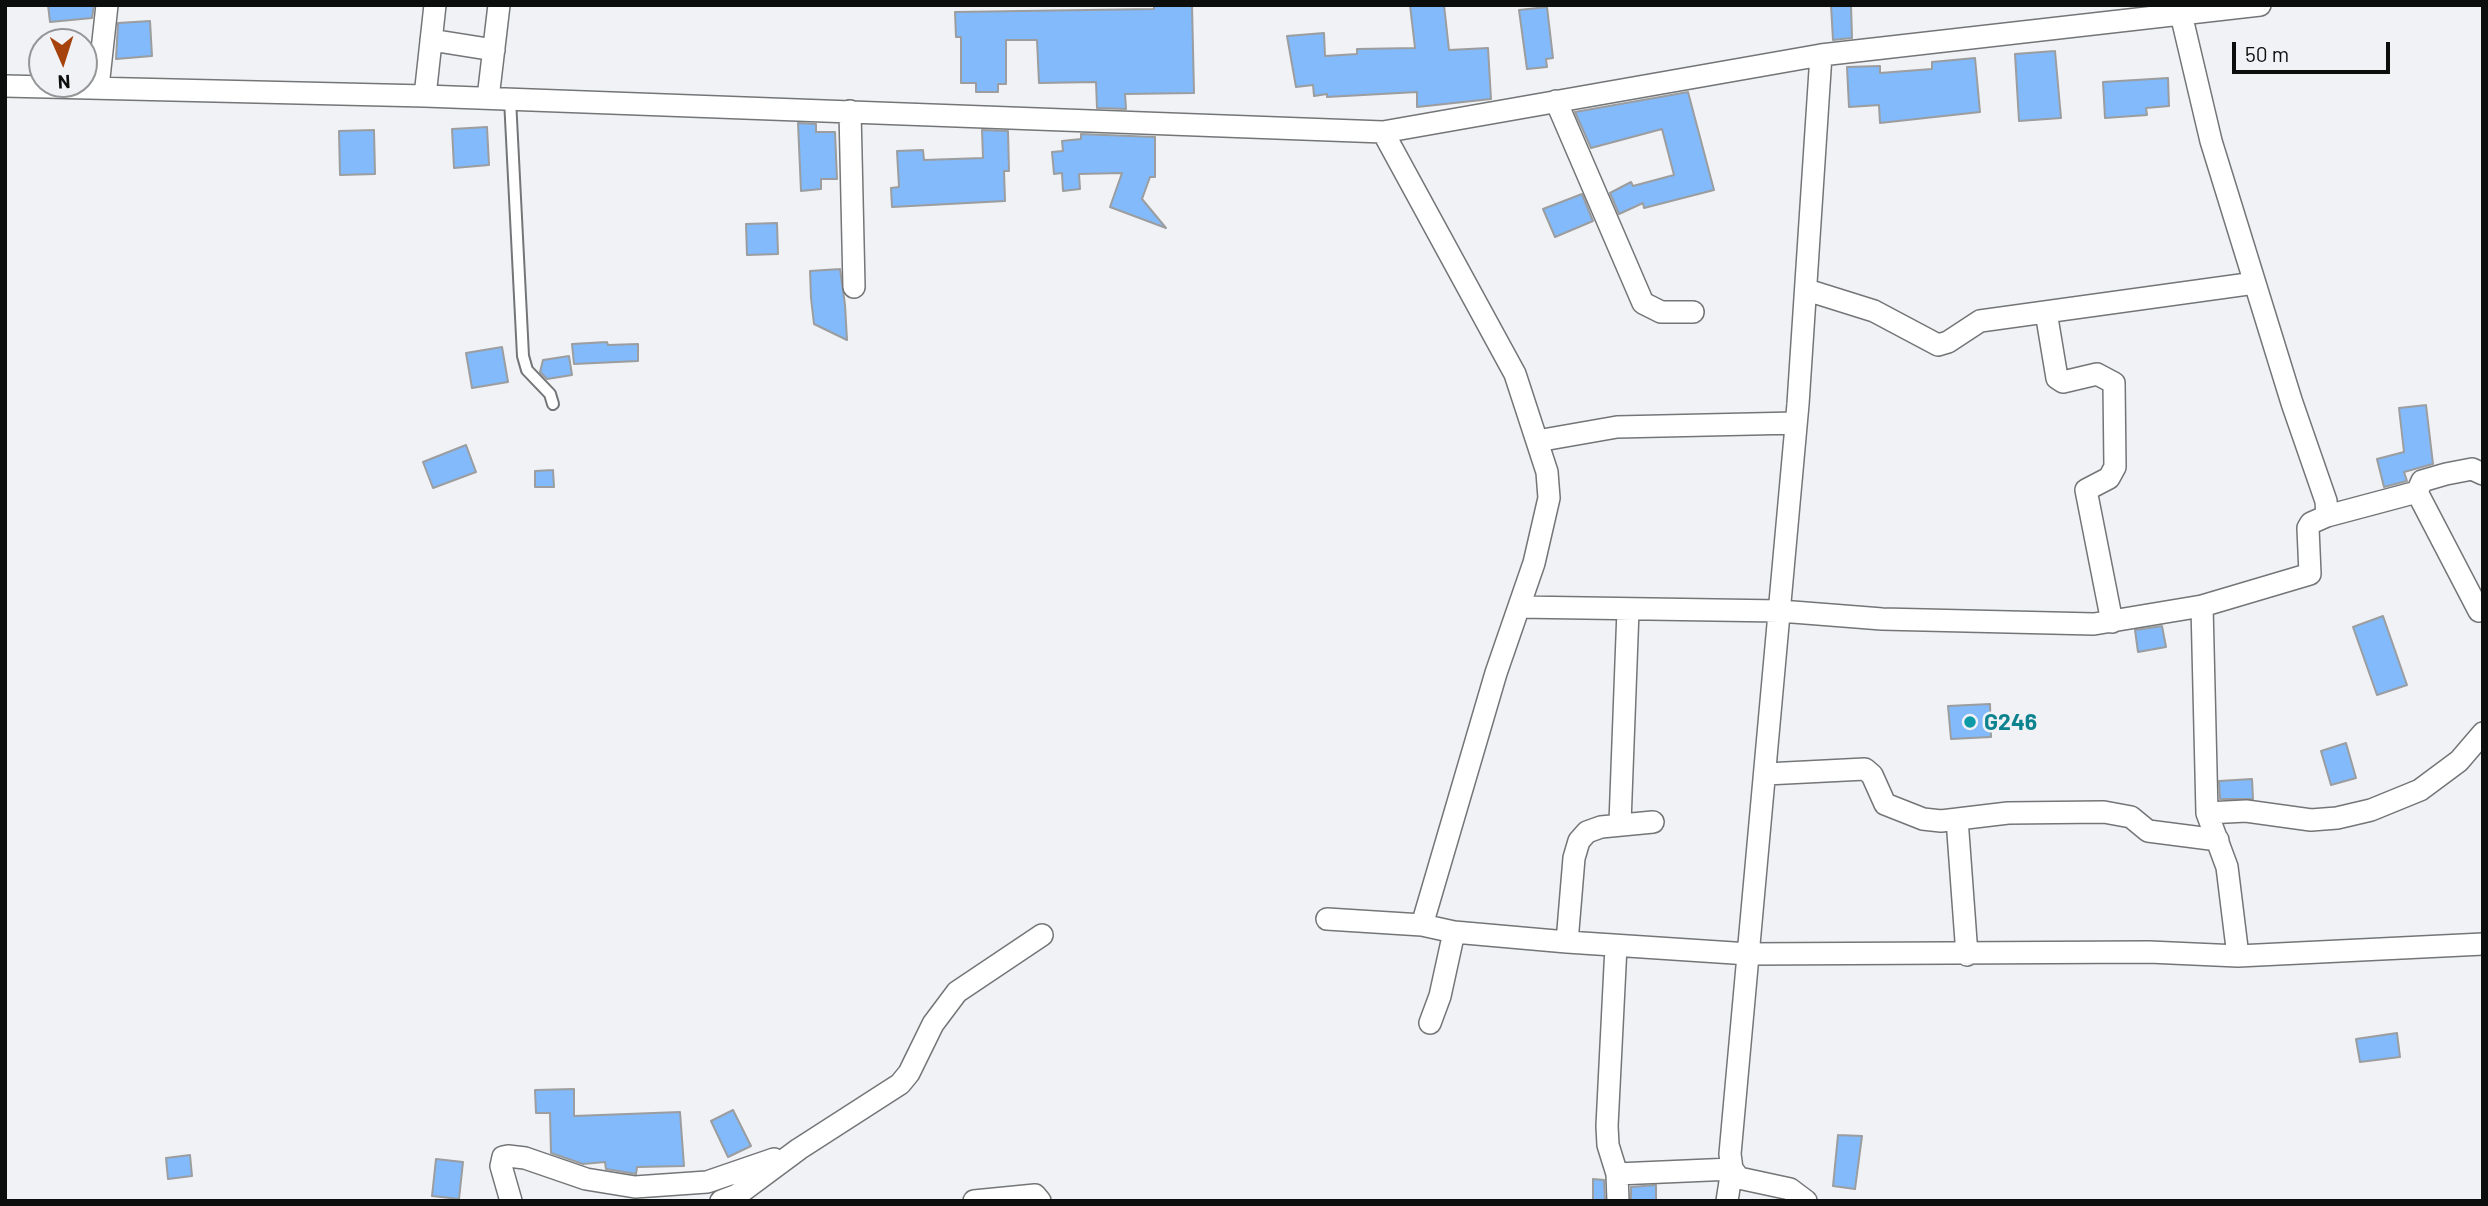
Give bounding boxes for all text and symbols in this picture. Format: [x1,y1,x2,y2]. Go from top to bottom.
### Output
north arrow [28,28,98,98]
scale bar [2236,28,2394,72]
text: 50 m [2245,41,2289,66]
text: N [57,71,71,94]
place label: G246 [1984,708,2037,736]
marker: G246 [1962,714,1978,730]

